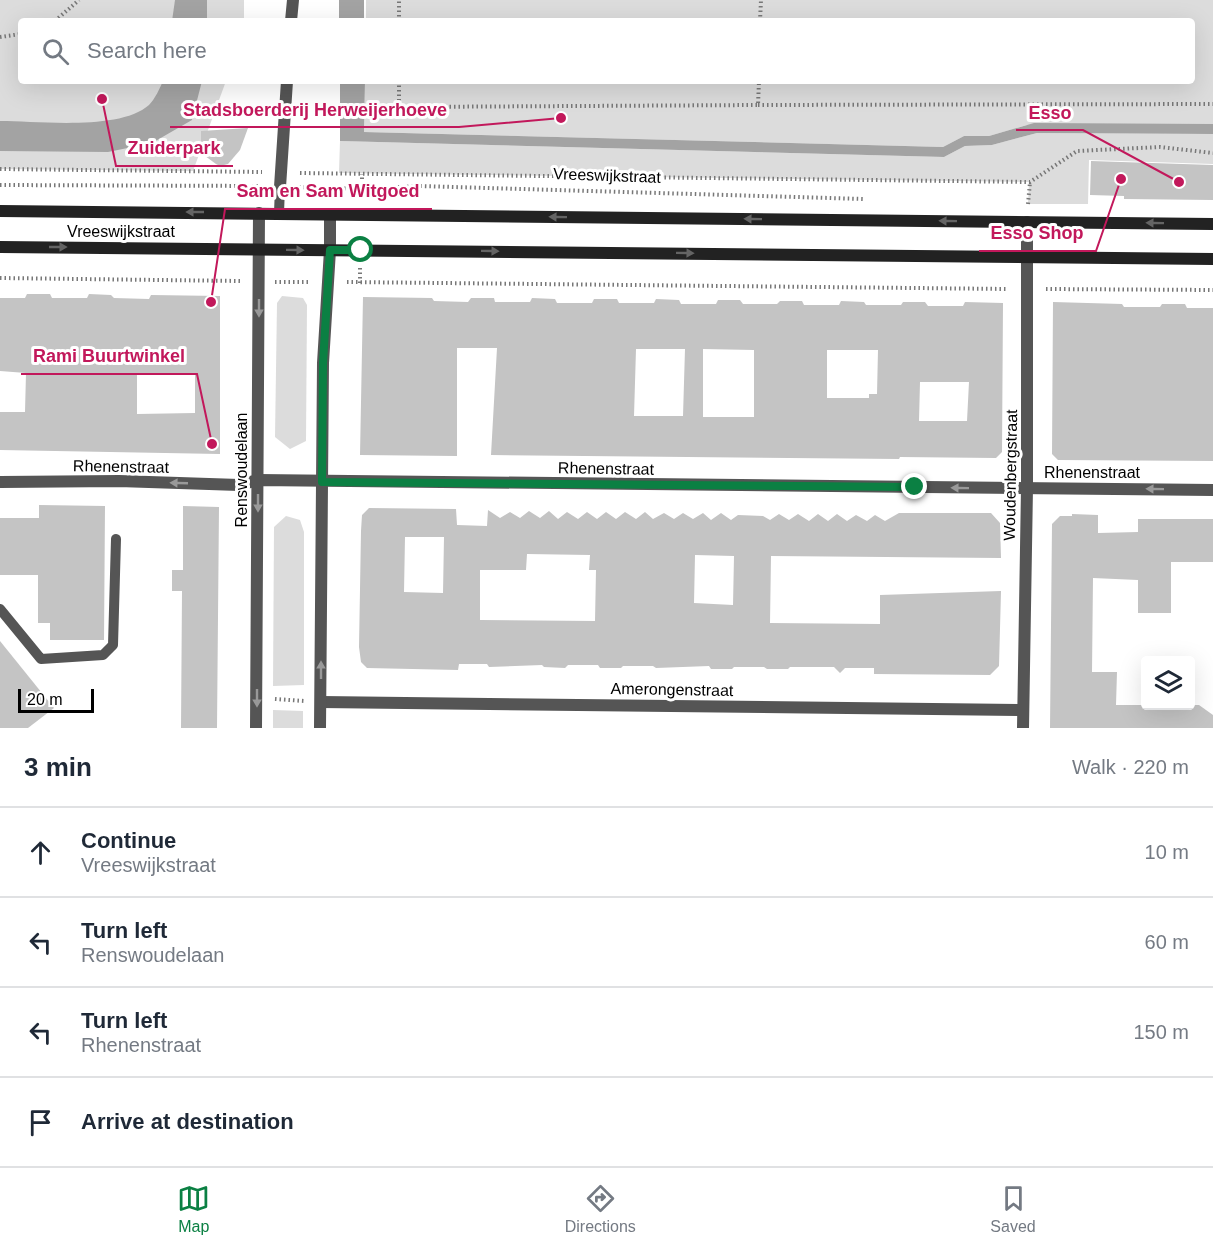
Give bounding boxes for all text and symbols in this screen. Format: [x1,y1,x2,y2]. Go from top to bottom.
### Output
search box [18,18,1195,84]
icon: search [39,35,72,68]
text: Search here [87,38,207,63]
callout: Stadsboerderij Herweijerhoeve [170,91,459,127]
callout: Esso [1016,94,1083,130]
text: Stadsboerderij Herweijerhoeve [183,100,447,120]
text: Esso [1028,103,1072,123]
callout: Zuiderpark [116,130,233,166]
text: Zuiderpark [127,138,221,158]
street label: Vreeswijkstraat [553,165,662,186]
callout: Sam en Sam Witgoed [225,173,432,209]
text: Sam en Sam Witgoed [237,181,419,201]
one-way arrow [185,207,204,217]
one-way arrow [548,212,567,221]
one-way arrow [743,214,762,224]
callout: Esso Shop [979,215,1096,251]
one-way arrow [938,216,957,226]
one-way arrow [1145,218,1164,228]
street label: Vreeswijkstraat [67,223,175,240]
text: Esso Shop [990,223,1084,243]
route start [347,236,373,262]
one-way arrow [49,242,68,252]
one-way arrow [286,245,305,254]
one-way arrow [481,246,500,256]
one-way arrow [676,248,695,258]
one-way arrow [254,298,264,317]
callout: Rami Buurtwinkel [21,338,197,374]
text: Rami Buurtwinkel [33,346,185,366]
street label: Woudenbergstraat [1001,409,1020,541]
street label: Renswoudelaan [233,413,250,527]
street label: Rhenenstraat [73,457,170,476]
street label: Rhenenstraat [558,459,655,478]
street label: Rhenenstraat [1044,464,1141,481]
route end [901,473,927,499]
one-way arrow [169,478,188,488]
one-way arrow [950,483,969,492]
one-way arrow [1145,484,1164,494]
one-way arrow [253,493,263,512]
map controls [1141,656,1195,710]
button: layers [1141,656,1195,710]
one-way arrow [316,660,326,679]
street label: Amerongenstraat [610,680,734,699]
scale bar [18,686,94,714]
one-way arrow [252,688,262,707]
text: 20 m [27,691,63,708]
text: 3 min [24,752,92,782]
text: Walk · 220 m [1072,756,1189,778]
text: Continue [81,828,176,853]
icon: ahead [24,836,57,869]
text: 10 m [1145,841,1189,863]
text: Vreeswijkstraat [81,854,216,876]
text: Turn left [81,918,167,943]
icon: left [24,926,57,959]
text: 60 m [1145,931,1189,953]
text: Renswoudelaan [81,944,224,966]
text: Turn left [81,1008,167,1033]
icon: left [24,1016,57,1049]
text: 150 m [1133,1021,1189,1043]
text: Rhenenstraat [81,1034,201,1056]
icon: arrive [24,1106,57,1139]
text: Arrive at destination [81,1109,294,1134]
tab: Map [177,1182,210,1236]
tab: Directions [565,1182,636,1236]
tab: Saved [990,1182,1036,1236]

